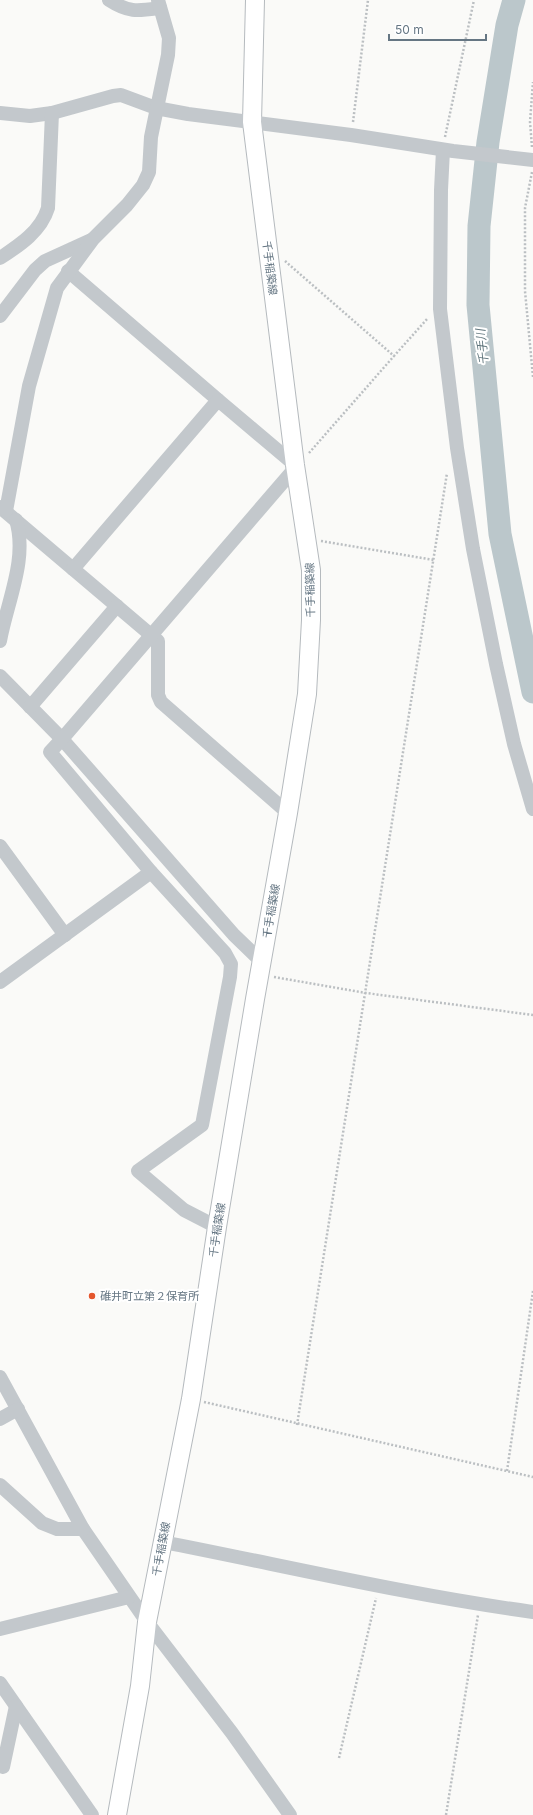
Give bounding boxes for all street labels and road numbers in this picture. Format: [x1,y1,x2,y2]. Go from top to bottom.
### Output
street label: 千手稲築線 [260,240,280,296]
street label: 千手稲築線 [303,562,317,618]
street label: 千手稲築線 [259,883,283,939]
street label: 千手稲築線 [206,1202,228,1258]
street label: 千手稲築線 [149,1521,173,1577]

